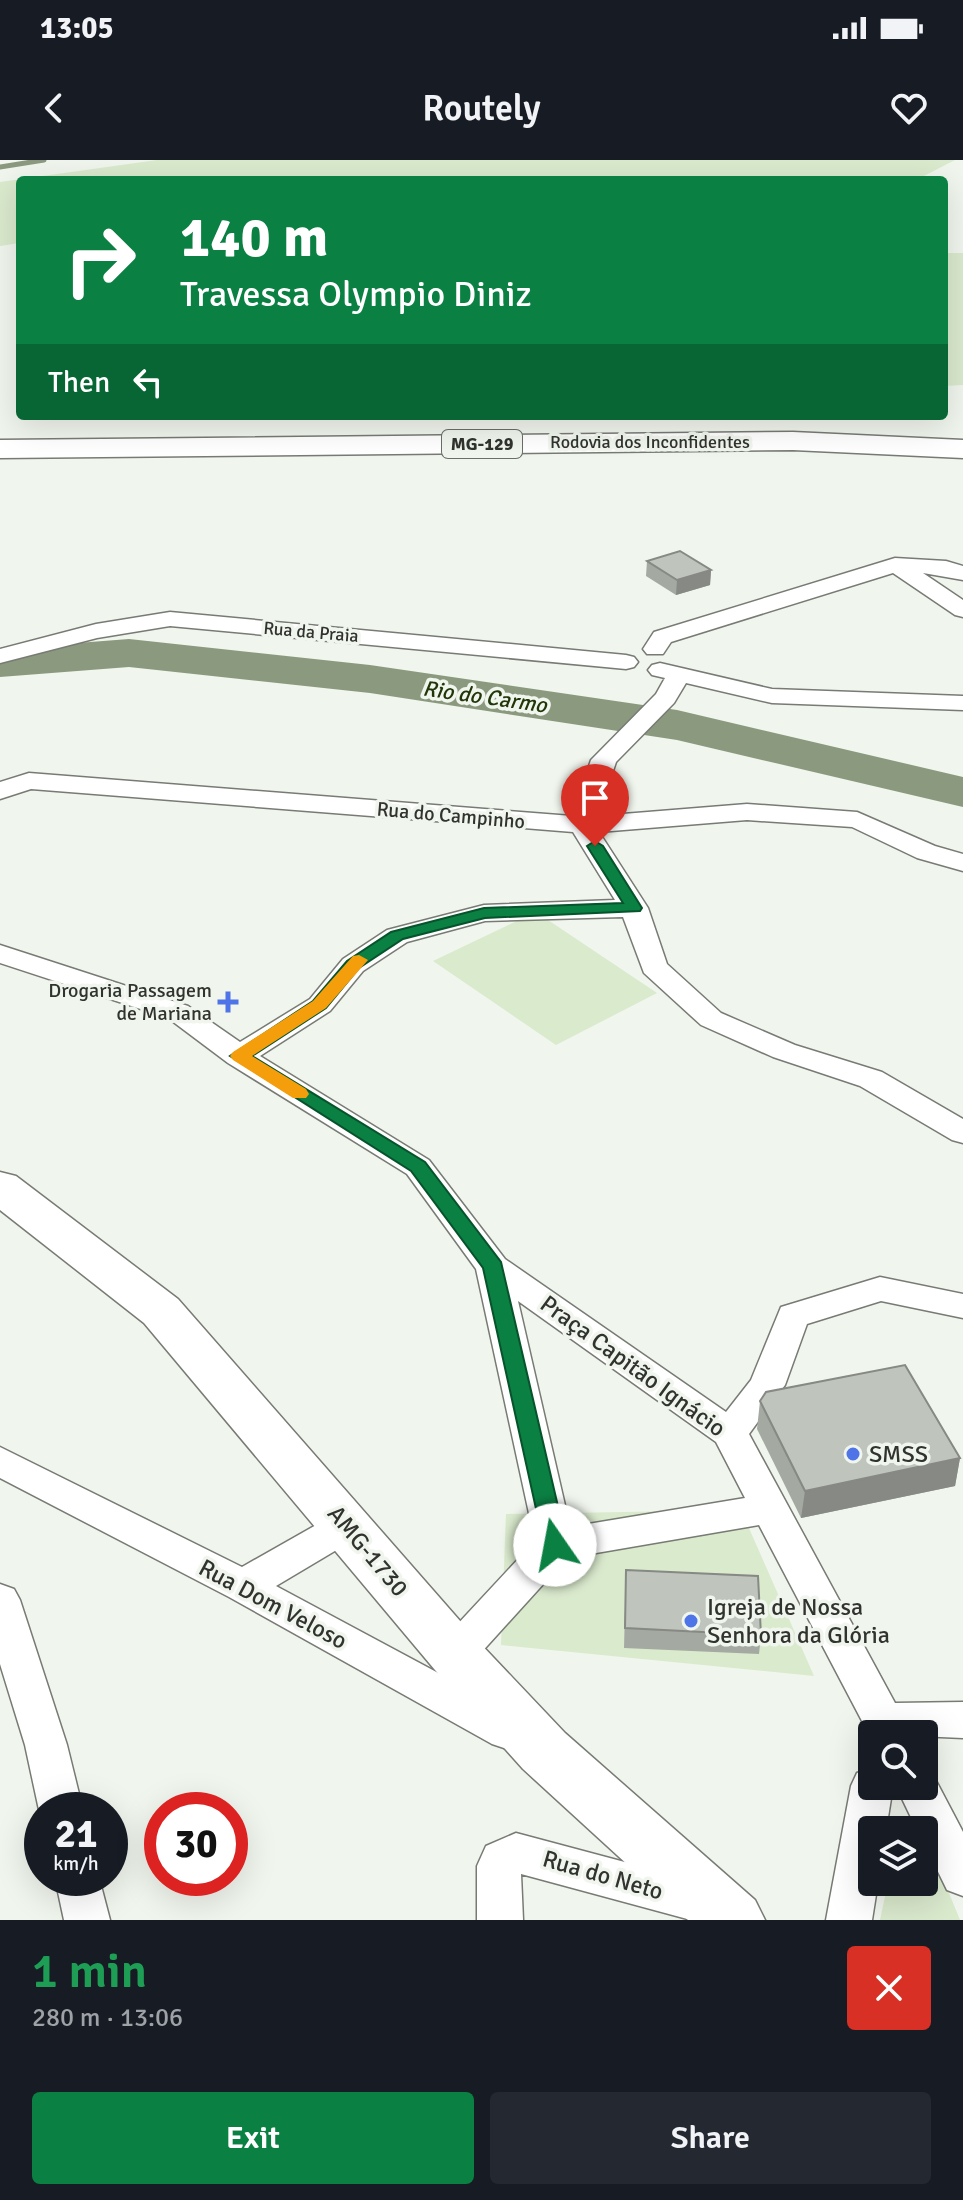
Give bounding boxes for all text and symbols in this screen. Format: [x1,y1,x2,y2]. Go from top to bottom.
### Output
text: 13:05 [40,10,114,47]
icon: back [32,86,76,130]
text: Routely [422,86,541,131]
icon: heart [887,86,931,130]
text: 140 m [180,203,328,272]
icon: right [48,208,152,312]
text: Travessa Olympio Diniz [180,272,532,317]
icon: left [126,360,170,404]
text: Then [48,364,110,401]
road number: MG-129 [442,430,522,458]
street label: Rodovia dos Inconfidentes [550,431,750,453]
street label: Rua da Praia [262,617,360,647]
water label: Rio do Carmo [421,674,550,719]
pin [561,764,629,846]
icon: arrive [573,776,617,820]
street label: Rua do Campinho [376,797,526,834]
place label: Drogaria Passagem de Mariana [48,978,212,1026]
marker: Drogaria Passagem de Mariana [219,993,237,1011]
street label: Praça Capitão Ignácio [534,1289,732,1443]
place label: SMSS [869,1439,928,1469]
marker: SMSS [844,1445,862,1463]
street label: AMG-1730 [321,1499,415,1603]
position arrow [513,1503,597,1587]
street label: Rua Dom Veloso [194,1552,352,1656]
place label: Igreja de Nossa Senhora da Glória [707,1592,890,1650]
marker: Igreja de Nossa Senhora da Glória [682,1612,700,1630]
map controls [858,1720,938,1896]
button: search [858,1720,938,1800]
speed limit sign: 30 [144,1792,248,1896]
text: 21 [54,1809,98,1859]
button: layers [858,1816,938,1896]
street label: Rua do Neto [539,1844,667,1906]
text: km/h [53,1851,99,1876]
text: 1 min [32,1942,147,2001]
button: close [847,1946,931,2030]
text: 280 m · 13:06 [32,2002,183,2034]
button: Exit [32,2092,474,2184]
button: Share [490,2092,931,2184]

